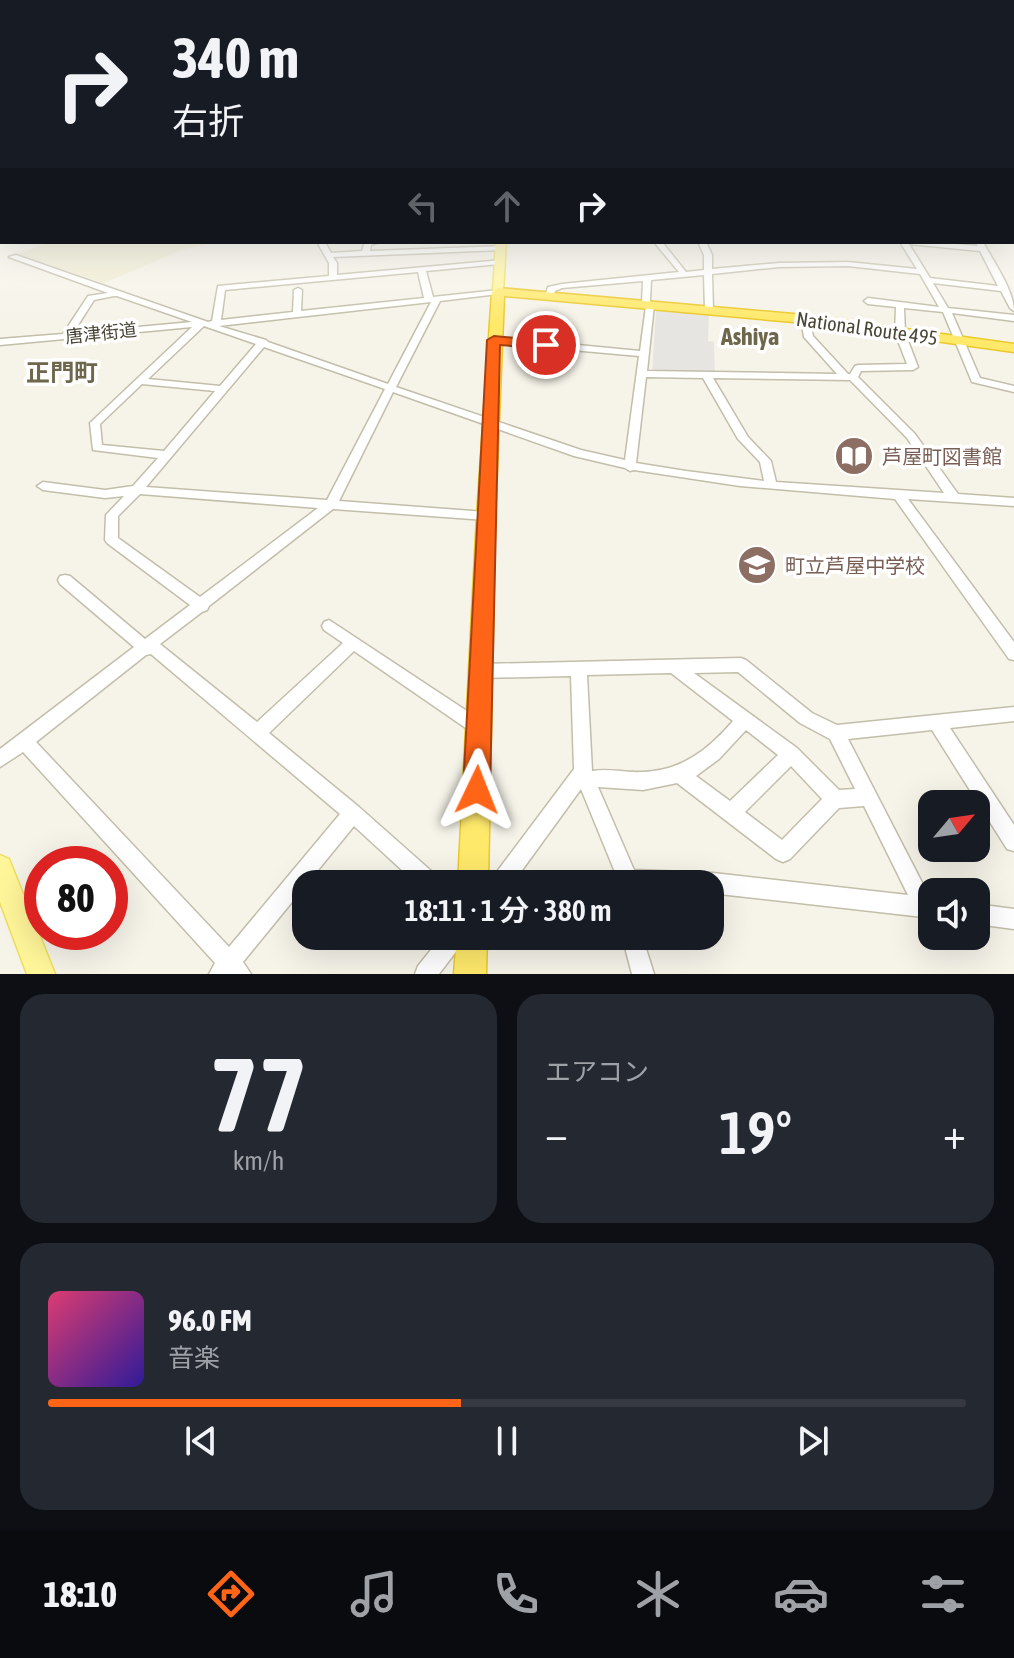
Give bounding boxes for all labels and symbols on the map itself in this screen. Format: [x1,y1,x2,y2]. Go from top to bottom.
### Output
street label: National Route 495 [795,307,939,349]
pin [512,311,580,379]
street label: 唐津街道 [64,319,138,347]
district label: Ashiya [720,323,779,350]
district label: 正門町 [26,359,98,386]
library icon: 芦屋町図書館 [833,435,875,477]
place label: 芦屋町図書館 [882,445,1002,468]
school or university icon: 町立芦屋中学校 [736,544,778,586]
place label: 町立芦屋中学校 [785,554,925,577]
position arrow [435,748,519,832]
north arrow [918,790,990,862]
speed limit sign: 80 [24,846,128,950]

